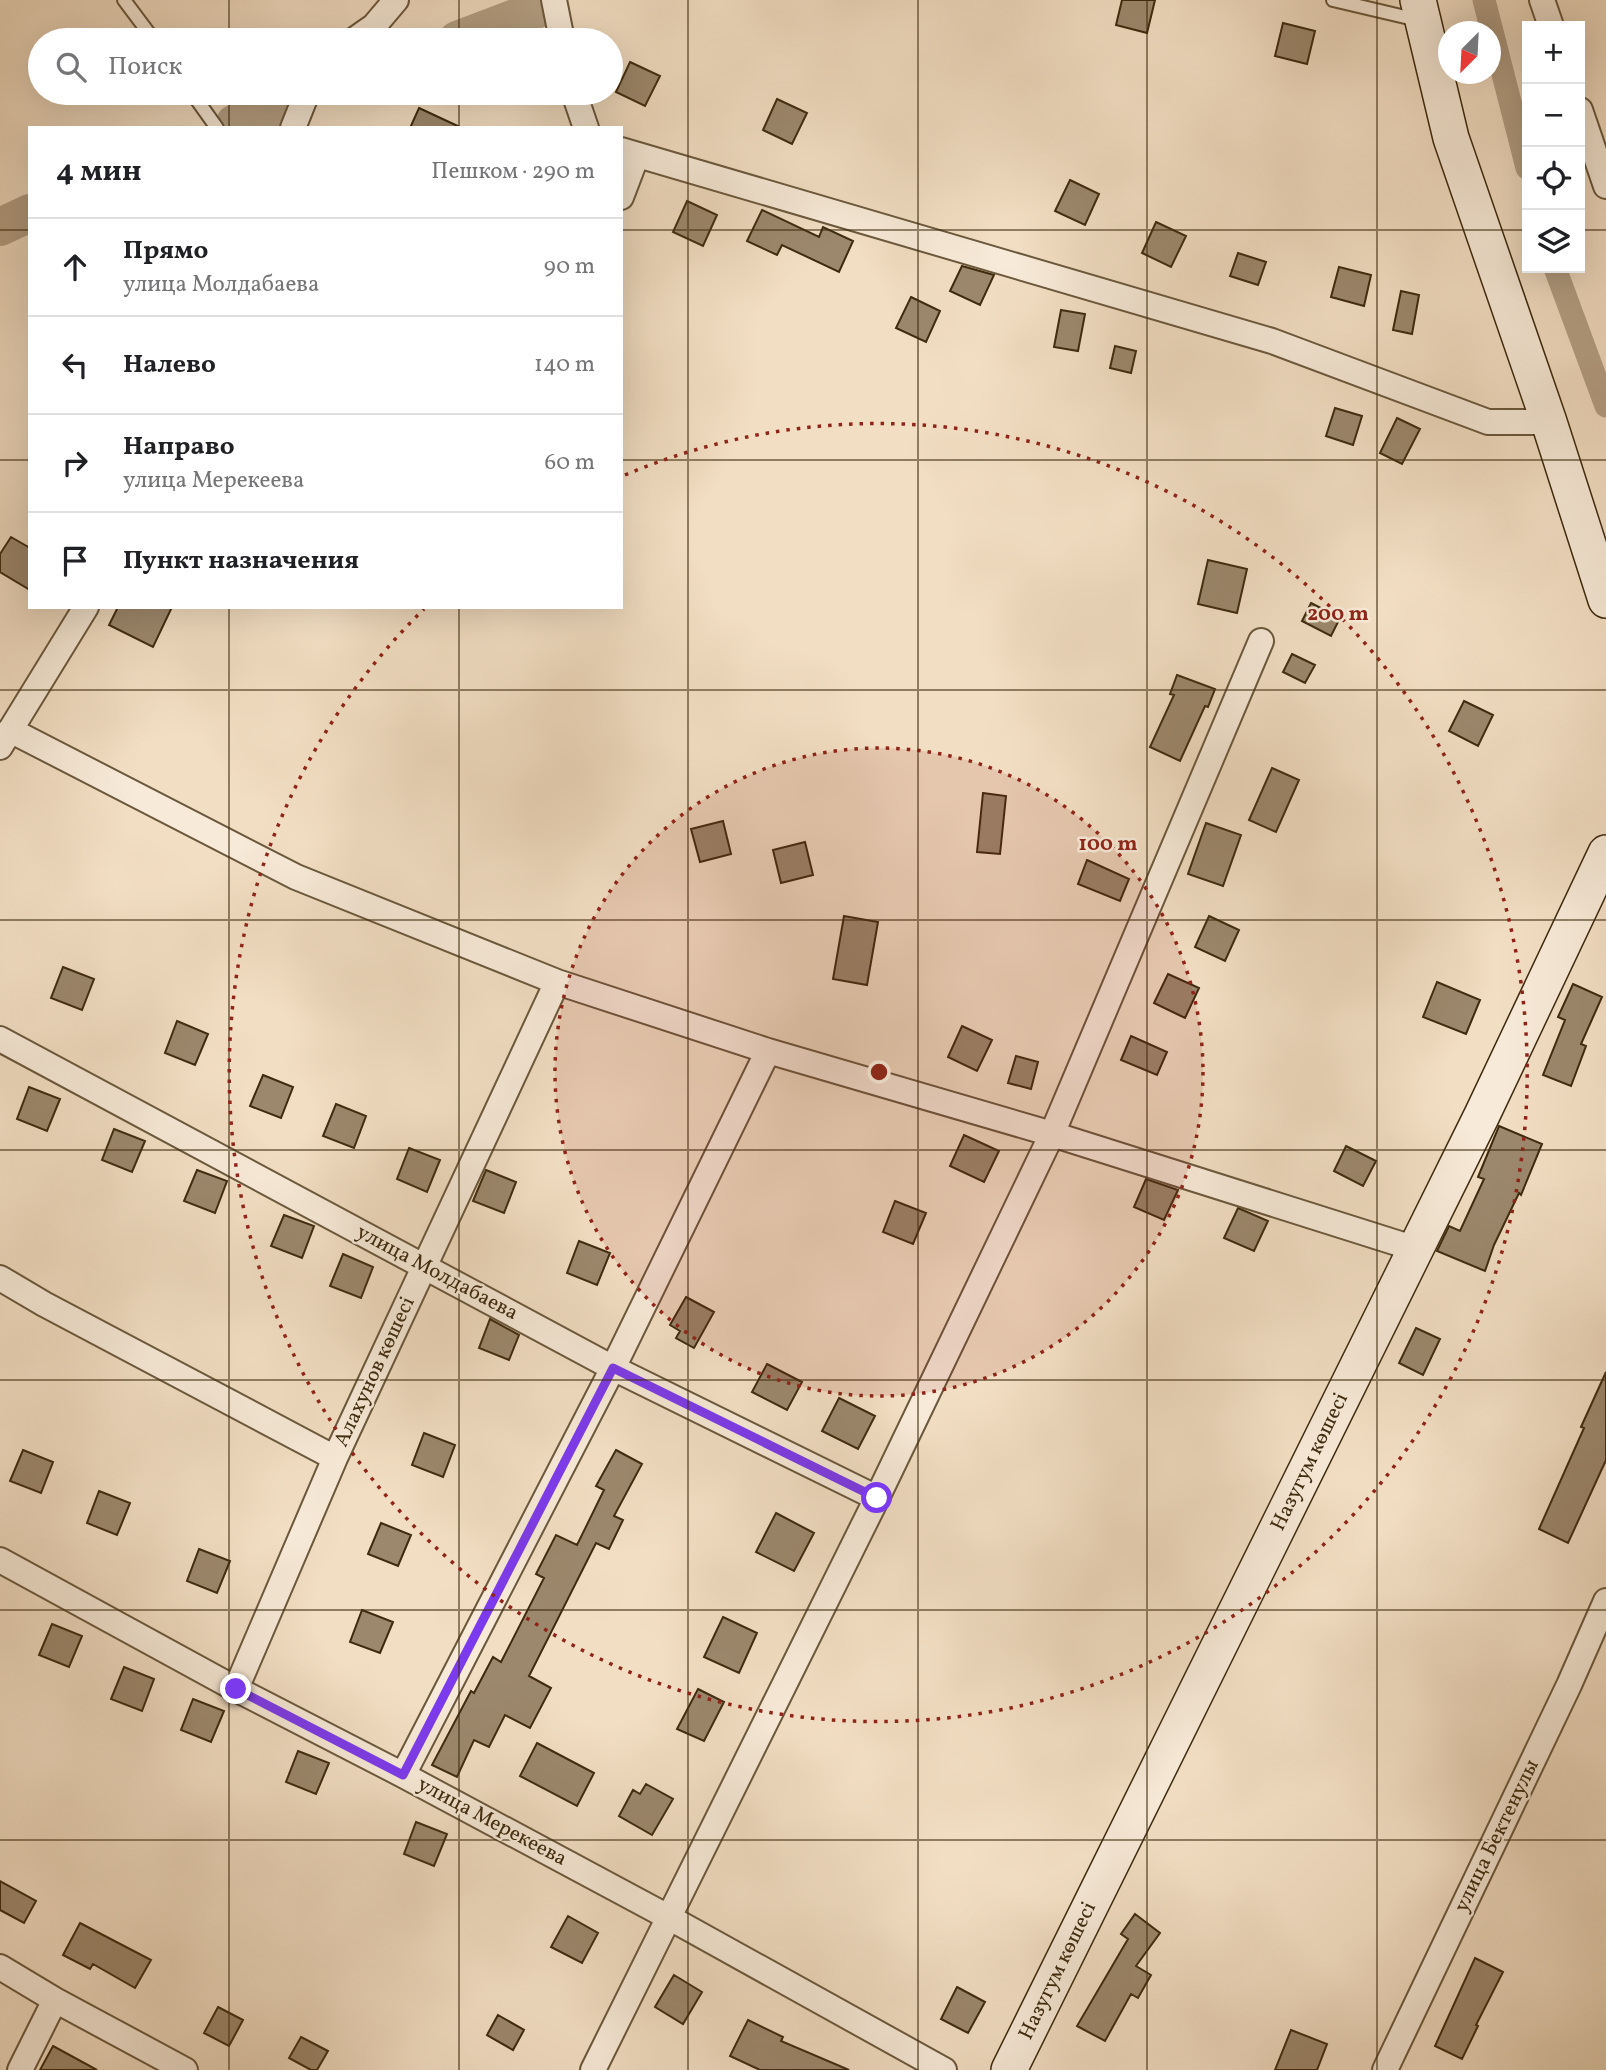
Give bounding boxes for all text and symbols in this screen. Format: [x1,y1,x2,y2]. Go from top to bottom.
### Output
north arrow [1438,21,1501,84]
map controls [1522,21,1585,273]
button: + [1522,21,1585,84]
search box [28,28,623,105]
icon: search [52,48,90,86]
text: Поиск [108,49,182,85]
button: − [1522,84,1585,147]
button: locate [1522,147,1585,210]
text: 4 мин [56,151,141,193]
text: Пешком · 290 m [431,156,595,188]
button: layers [1522,210,1585,273]
text: Прямо [123,233,208,269]
icon: ahead [56,248,94,286]
text: 90 m [544,251,595,283]
text: улица Молдабаева [123,269,320,301]
icon: left [56,346,94,384]
text: Налево [123,347,216,383]
text: 140 m [534,349,595,381]
text: Направо [123,429,235,465]
icon: right [56,444,94,482]
text: 60 m [545,447,595,479]
text: улица Мерекеева [123,465,304,497]
icon: arrive [56,542,94,580]
text: Пункт назначения [123,543,359,579]
text: 200 m [1307,600,1369,629]
text: 100 m [1078,830,1138,859]
centre of rings [867,1060,891,1084]
street label: улица Молдабаева [351,1218,523,1328]
street label: Алахунов көшесі [327,1292,423,1452]
street label: Назугум көшесі [1264,1388,1356,1536]
route start [861,1482,892,1513]
route end [220,1673,251,1704]
street label: улица Бектенулы [1447,1755,1547,1917]
street label: улица Мерекеева [412,1770,572,1874]
street label: Назугум көшесі [1012,1897,1104,2045]

